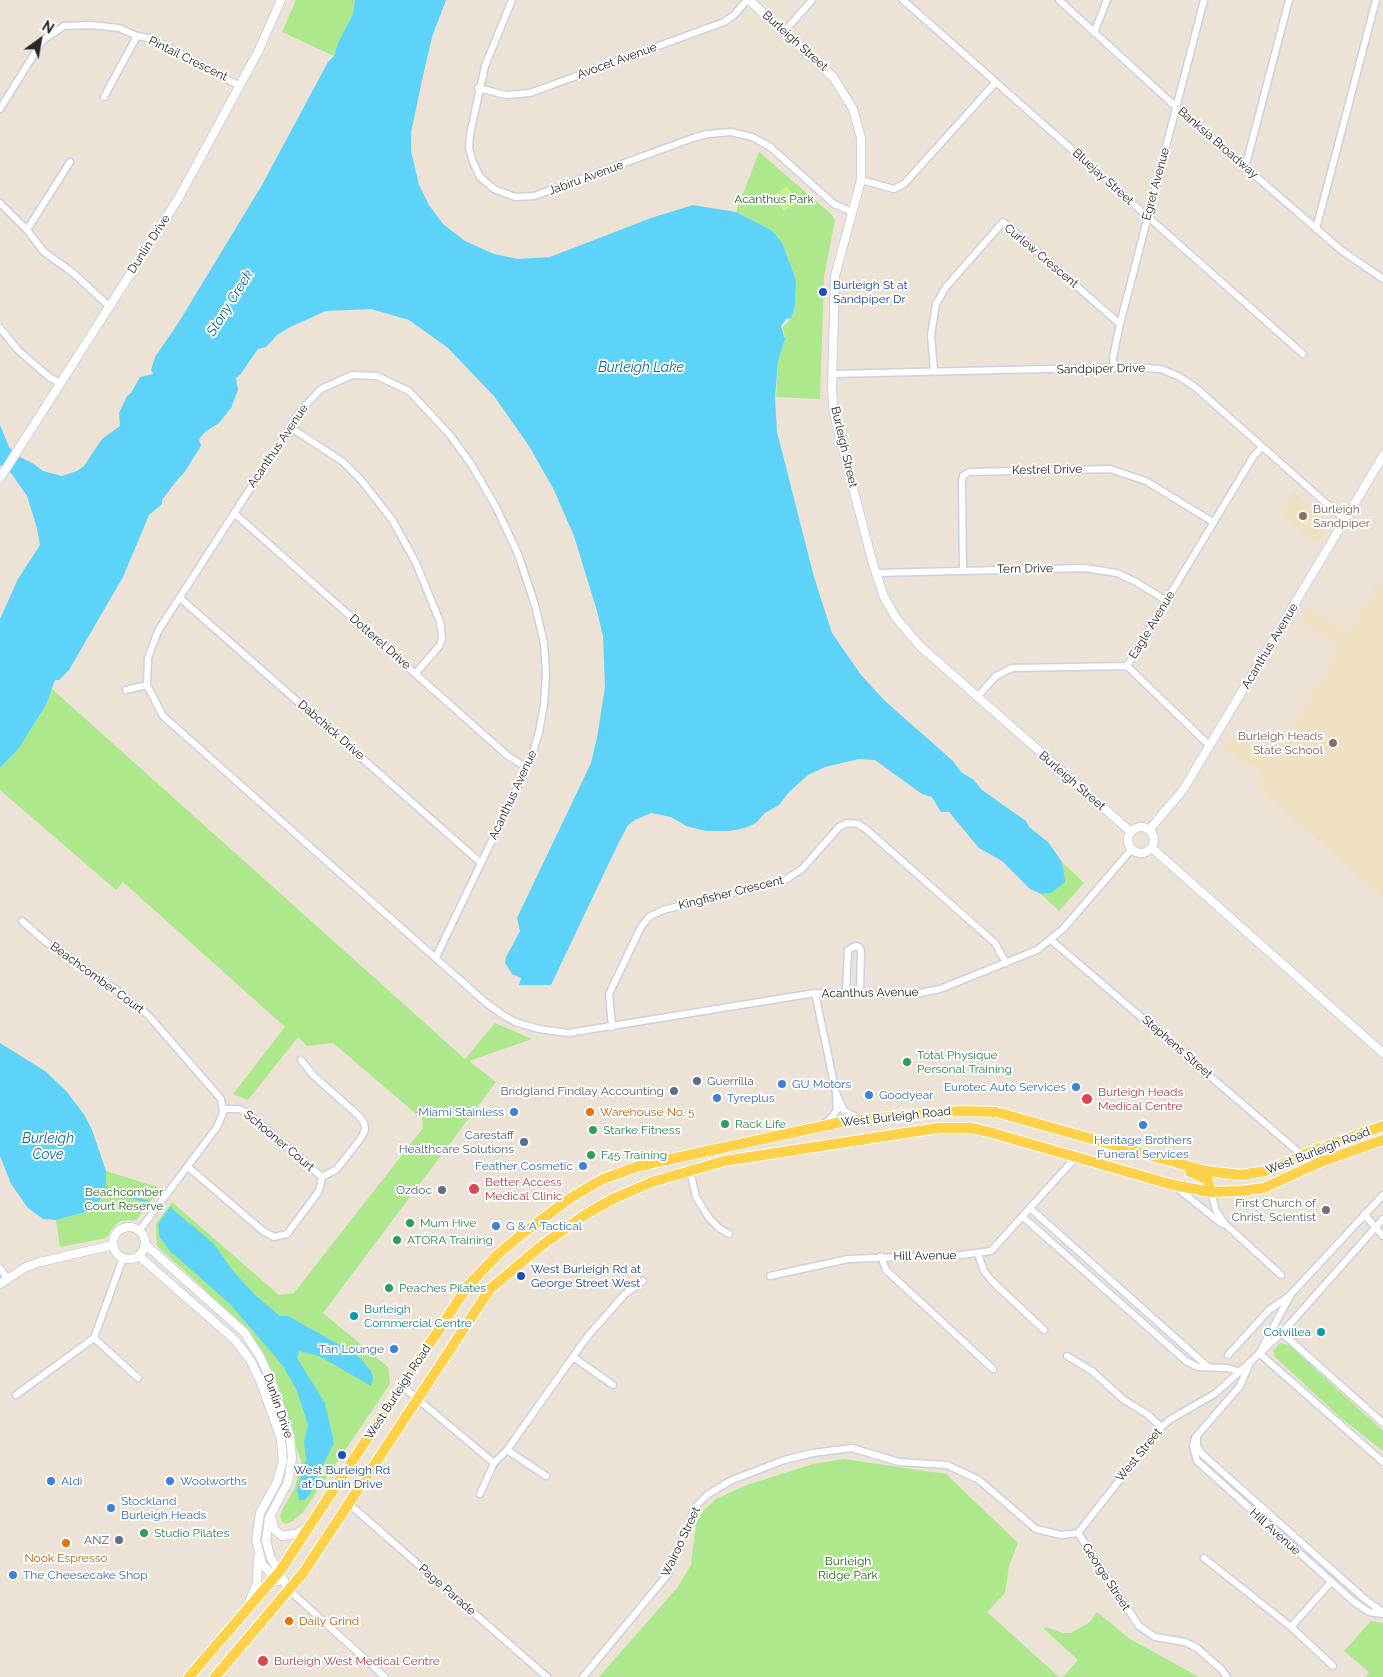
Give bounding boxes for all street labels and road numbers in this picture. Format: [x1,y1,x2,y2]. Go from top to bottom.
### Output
street label: Burleigh Street [759,8,831,74]
street label: Pintail Crescent [146,34,230,84]
street label: Avocet Avenue [575,40,659,82]
street label: Banksia Broadway [1175,104,1261,182]
street label: Bluejay Street [1069,146,1137,208]
street label: Egret Avenue [1139,146,1173,222]
street label: Jabiru Avenue [547,158,625,198]
street label: Dunlin Drive [125,212,173,276]
street label: Curlew Crescent [1001,221,1081,291]
street label: Sandpiper Drive [1057,361,1145,377]
street label: Acanthus Avenue [245,402,311,490]
street label: Burleigh Street [828,405,860,489]
street label: Kestrel Drive [1012,462,1082,478]
street label: Tern Drive [997,561,1053,577]
street label: Eagle Avenue [1126,588,1178,662]
street label: Acanthus Avenue [1239,601,1301,691]
street label: Dotterel Drive [346,611,414,673]
street label: Dabchick Drive [295,697,367,763]
street label: Acanthus Avenue [486,748,540,842]
street label: Burleigh Street [1036,748,1108,814]
street label: Kingfisher Crescent [677,873,785,913]
street label: Beachcomber Court [47,939,147,1017]
street label: Acanthus Avenue [821,985,919,1001]
street label: Stephens Street [1139,1012,1215,1082]
street label: West Burleigh Road [840,1104,952,1130]
street label: Schooner Court [241,1107,317,1175]
street label: West Burleigh Road [1264,1125,1372,1177]
street label: Hill Avenue [893,1248,957,1264]
street label: West Burleigh Road [362,1342,434,1442]
street label: Dunlin Drive [260,1372,296,1440]
street label: West Street [1113,1425,1165,1485]
street label: Wairoo Street [658,1505,704,1579]
street label: Hill Avenue [1247,1506,1303,1558]
street label: George Street [1079,1541,1133,1613]
street label: Page Parade [416,1561,478,1619]

